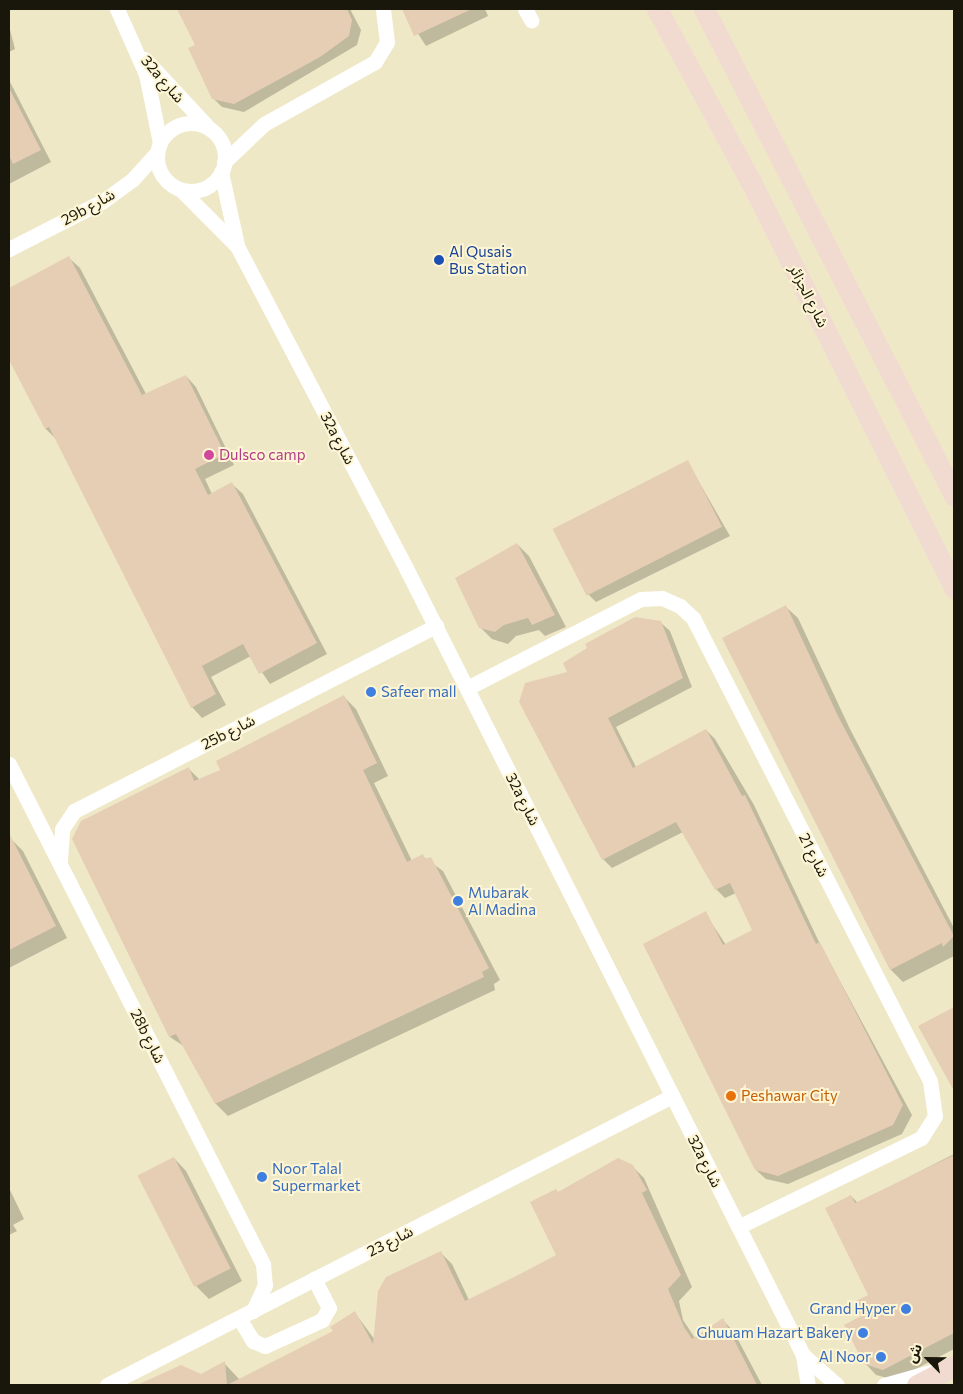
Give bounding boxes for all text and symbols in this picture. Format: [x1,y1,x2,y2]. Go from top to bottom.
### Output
street label: 32a شارع [138,52,188,106]
street label: 29b شارع [58,185,118,229]
place label: Al Qusais Bus Station [449,242,527,277]
marker: Al Qusais Bus Station [433,254,445,266]
street label: شارع الجزائر [785,262,833,330]
street label: 32a شارع [317,409,359,467]
place label: Dulsco camp [219,446,306,464]
marker: Dulsco camp [203,449,215,461]
place label: Safeer mall [381,683,456,701]
marker: Safeer mall [365,686,377,698]
street label: 25b شارع [198,711,258,753]
street label: 32a شارع [502,770,544,828]
street label: شارع 21 [795,830,833,880]
place label: Mubarak Al Madina [468,883,536,918]
marker: Mubarak Al Madina [452,895,464,907]
street label: 28b شارع [127,1006,169,1066]
place label: Peshawar City [741,1087,838,1105]
marker: Peshawar City [725,1090,737,1102]
street label: 32a شارع [684,1132,726,1190]
place label: Noor Talal Supermarket [272,1159,361,1194]
marker: Noor Talal Supermarket [256,1171,268,1183]
street label: شارع 23 [364,1222,416,1260]
place label: Grand Hyper [809,1300,896,1318]
marker: Grand Hyper [900,1303,912,1315]
place label: Ghuuam Hazart Bakery [696,1324,853,1342]
marker: Ghuuam Hazart Bakery [857,1327,869,1339]
north arrow [903,1334,953,1384]
text: ش [902,1341,925,1365]
place label: Al Noor [819,1348,871,1366]
marker: Al Noor [875,1351,887,1363]

